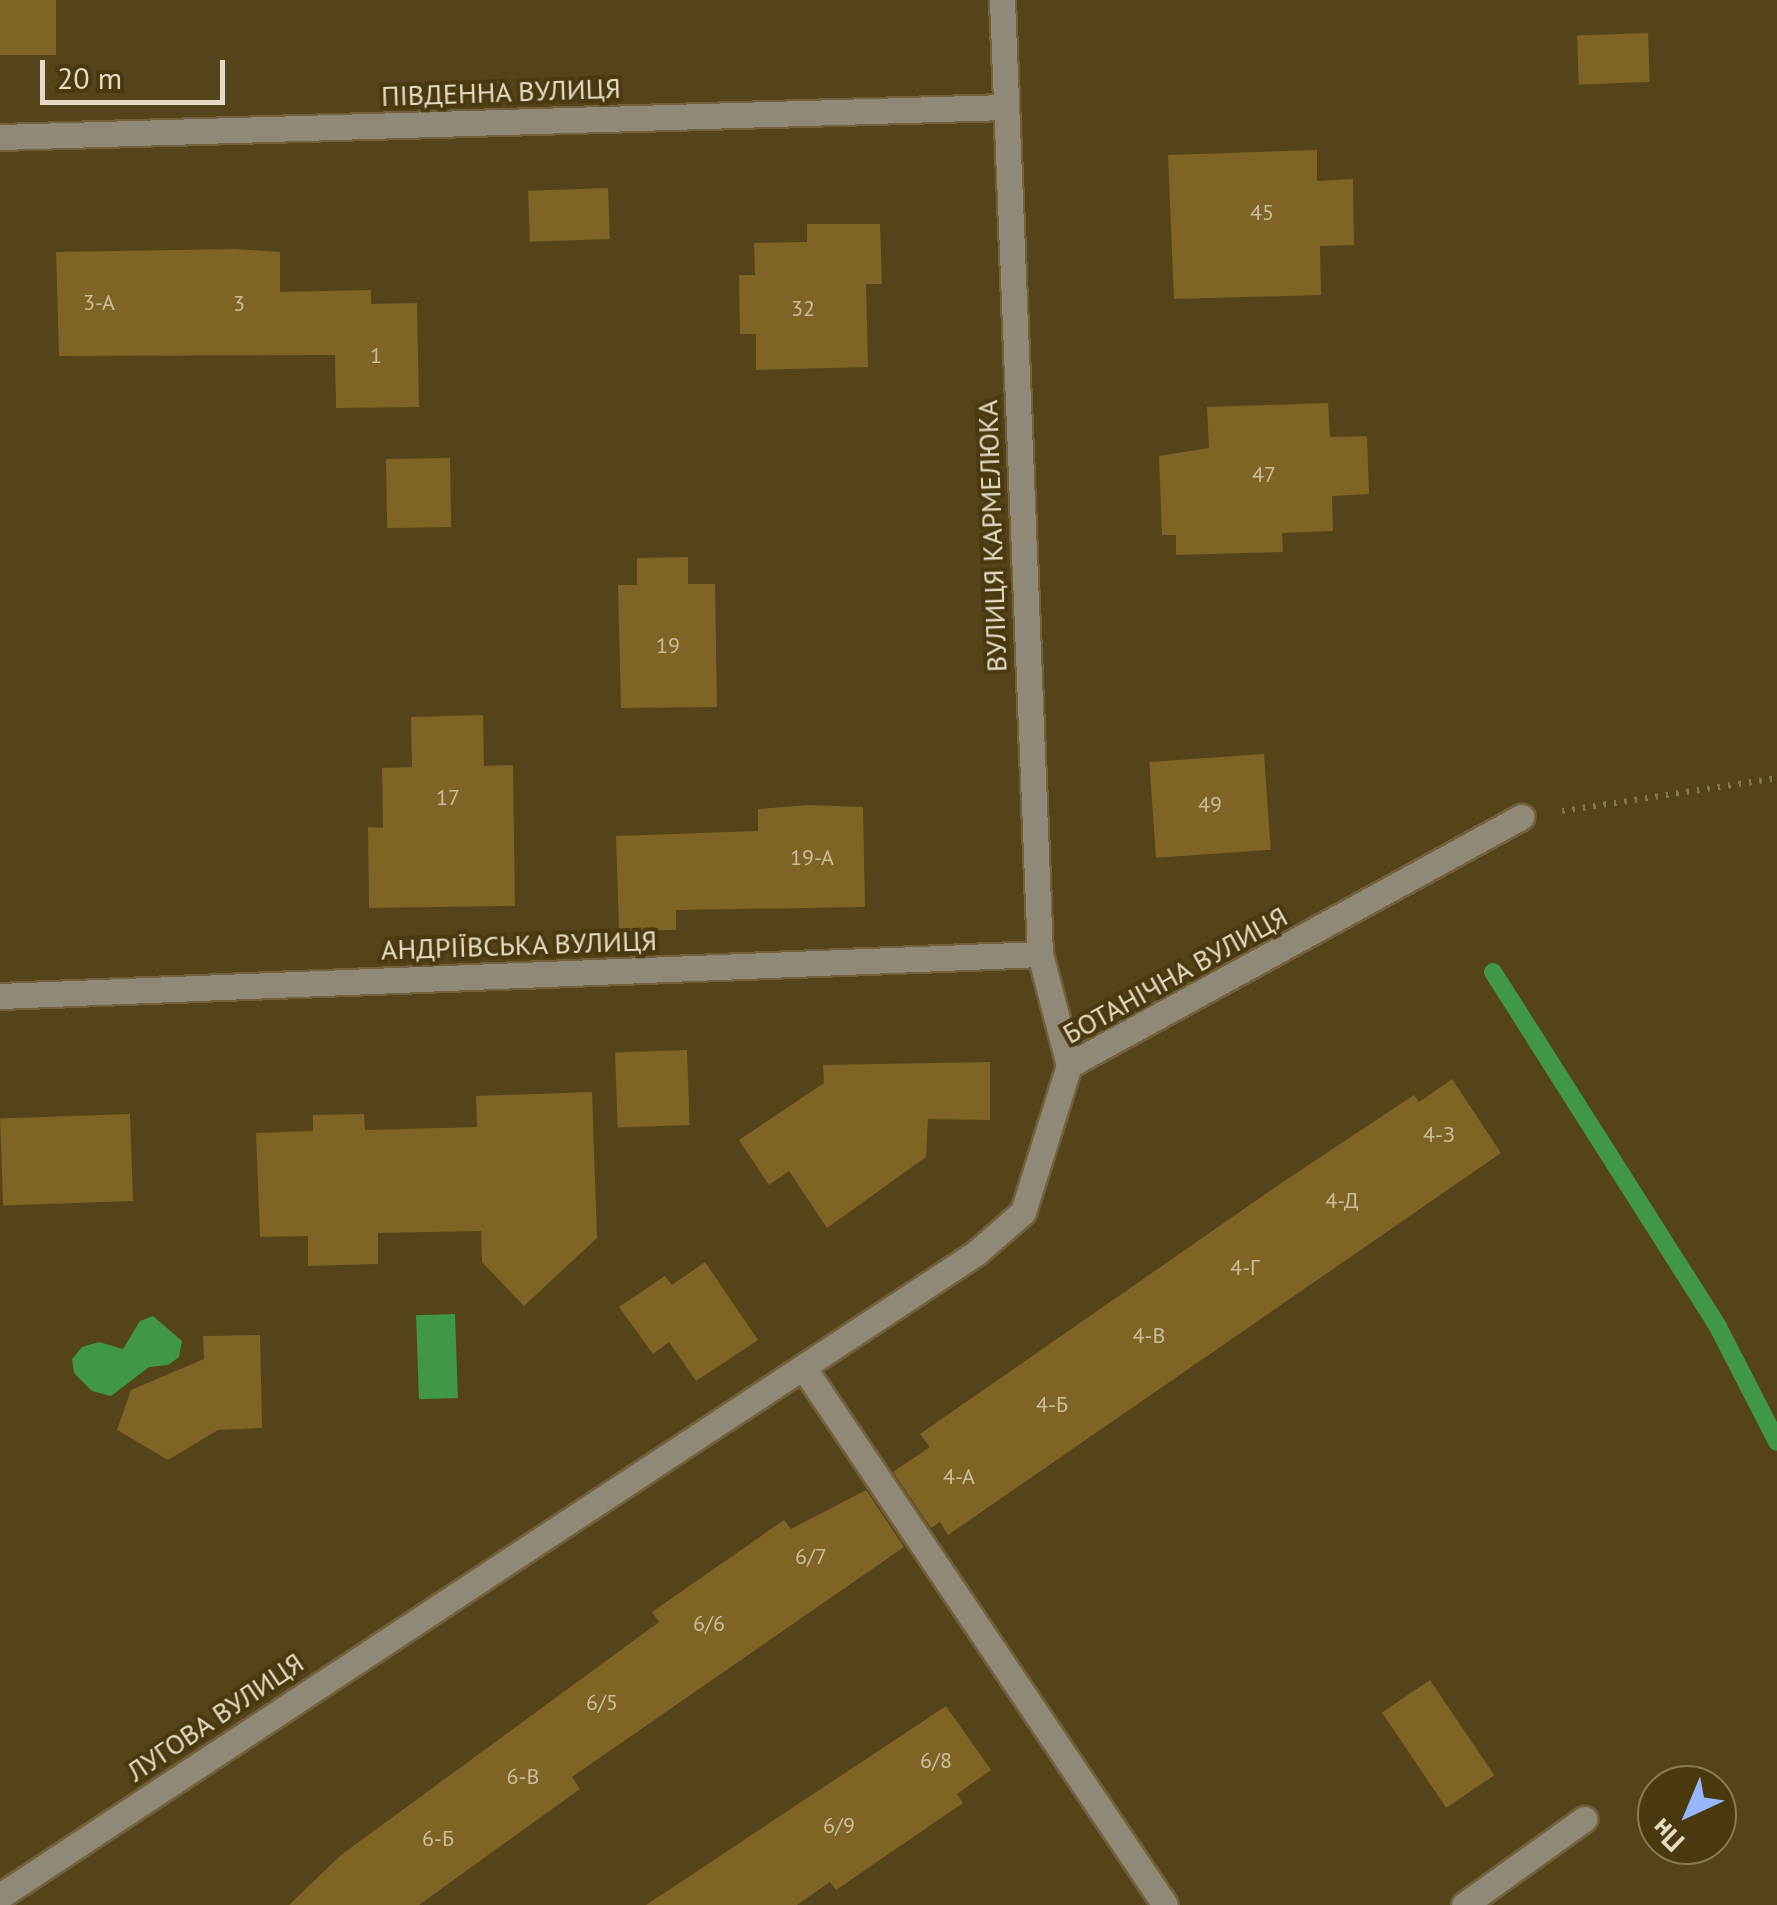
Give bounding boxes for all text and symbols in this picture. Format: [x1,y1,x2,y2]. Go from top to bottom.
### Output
scale bar [45,40,230,102]
text: 20 m [57,58,122,97]
street label: ПІВДЕННА ВУЛИЦЯ [380,71,622,113]
house number: 45 [1250,200,1274,226]
house number: 3-А [83,290,115,316]
house number: 3 [233,291,245,317]
house number: 32 [791,296,815,322]
house number: 1 [370,343,382,369]
street label: ВУЛИЦЯ КАРМЕЛЮКА [970,399,1014,673]
house number: 47 [1252,462,1276,488]
house number: 19 [656,633,680,659]
house number: 17 [436,785,460,811]
house number: 49 [1198,792,1222,818]
house number: 19-А [790,845,834,871]
street label: БОТАНІЧНА ВУЛИЦЯ [1056,899,1294,1051]
street label: АНДРІЇВСЬКА ВУЛИЦЯ [380,923,658,967]
house number: 4-З [1423,1122,1455,1148]
house number: 4-Д [1325,1188,1359,1214]
house number: 4-Г [1230,1255,1260,1281]
house number: 4-В [1133,1323,1165,1349]
house number: 4-Б [1036,1392,1068,1418]
house number: 4-А [943,1464,975,1490]
house number: 6/7 [795,1544,827,1570]
house number: 6/6 [693,1611,725,1637]
street label: ЛУГОВА ВУЛИЦЯ [120,1645,310,1789]
house number: 6/5 [586,1690,618,1716]
house number: 6/8 [920,1748,952,1774]
house number: 6-В [507,1764,539,1790]
north arrow [1637,1765,1737,1865]
text: Пн [1643,1811,1692,1860]
house number: 6/9 [823,1813,855,1839]
house number: 6-Б [422,1826,454,1852]

